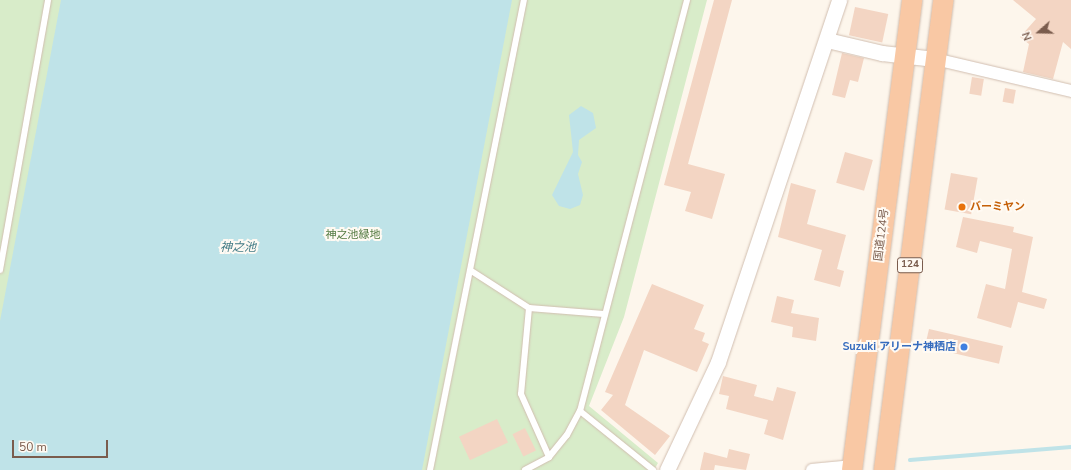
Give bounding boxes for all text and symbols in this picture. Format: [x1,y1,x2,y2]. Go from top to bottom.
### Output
north arrow [1019,12,1059,52]
text: N [1019,30,1036,43]
place label: バーミヤン [970,200,1025,214]
marker: バーミヤン [957,202,967,212]
street label: 国道124号 [872,208,892,262]
park label: 神之池緑地 [326,228,380,242]
water label: 神之池 [220,241,256,255]
road number: 124 [897,257,923,273]
place label: Suzuki アリーナ神栖店 [842,340,956,354]
marker: Suzuki アリーナ神栖店 [959,342,969,352]
scale bar [14,432,110,458]
text: 50 m [19,439,47,455]

